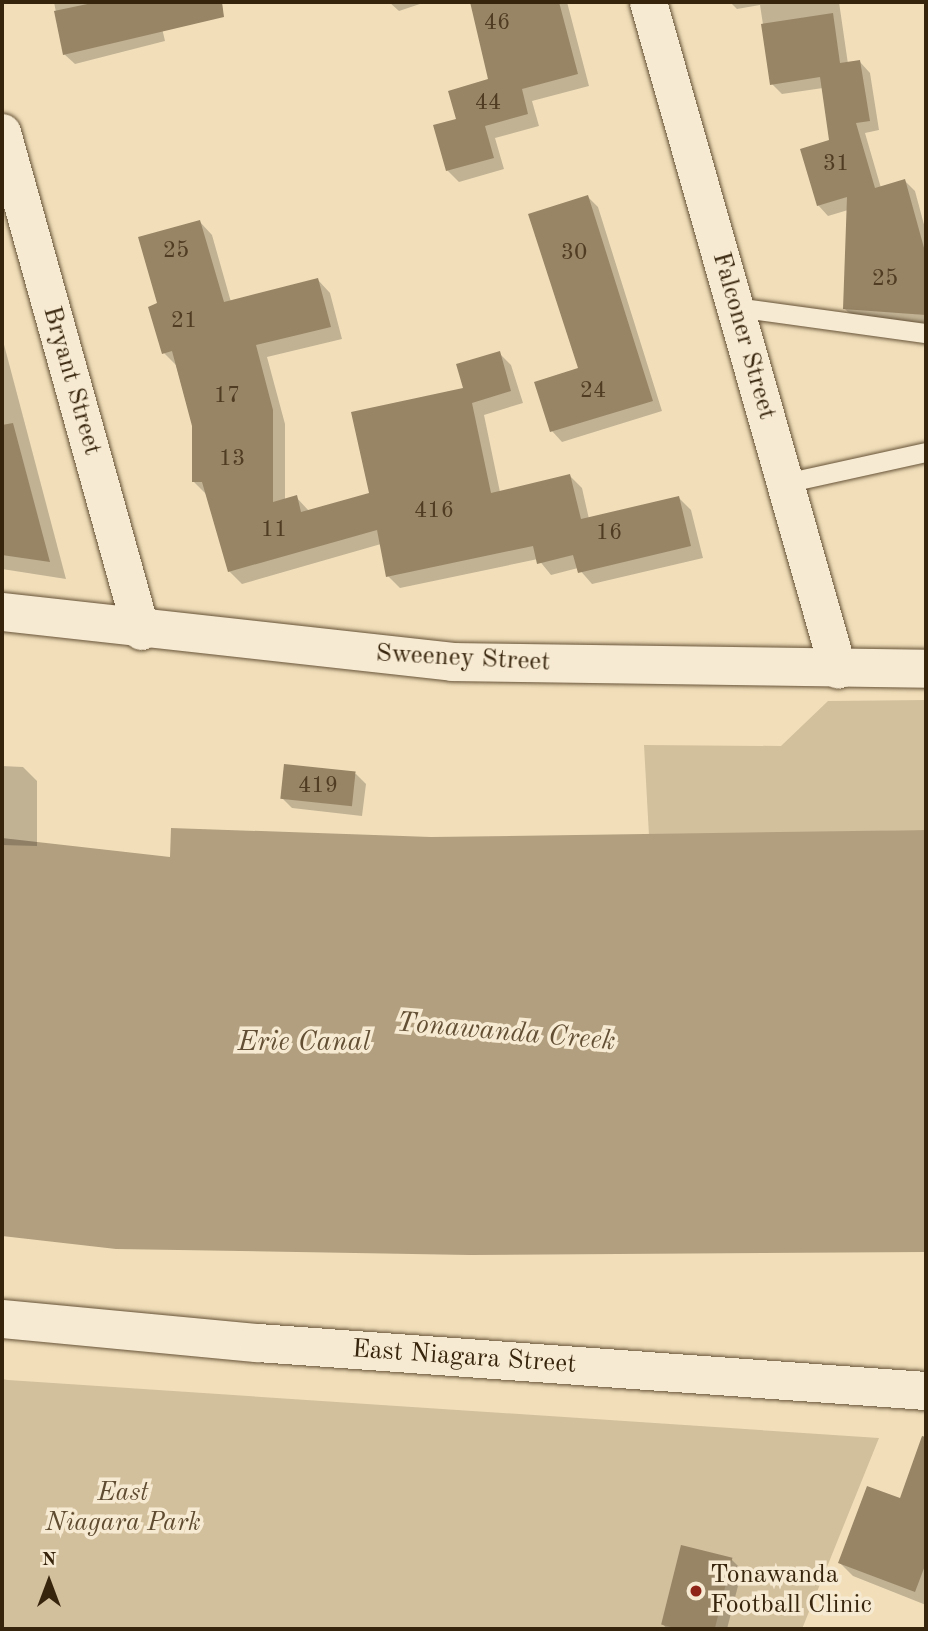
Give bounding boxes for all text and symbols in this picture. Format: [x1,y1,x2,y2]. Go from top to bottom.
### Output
house number: 46 [484,9,510,37]
house number: 44 [475,89,501,117]
house number: 31 [823,150,849,178]
house number: 25 [163,237,189,265]
house number: 30 [561,239,587,267]
street label: Falconer Street [704,249,782,423]
house number: 25 [872,265,898,293]
street label: Bryant Street [35,303,107,459]
house number: 21 [171,307,197,335]
house number: 24 [580,377,606,405]
house number: 17 [214,382,240,410]
house number: 13 [219,445,245,473]
house number: 416 [414,497,454,525]
house number: 11 [261,516,287,544]
house number: 16 [596,519,622,547]
street label: Sweeney Street [375,639,551,679]
house number: 419 [298,772,338,800]
water label: Tonawanda Creek [395,1007,617,1059]
water label: Erie Canal [237,1026,371,1060]
street label: East Niagara Street [351,1335,577,1381]
park label: East Niagara Park [45,1478,201,1540]
north arrow [14,1547,84,1617]
text: N [42,1551,56,1570]
place label: Tonawanda Football Clinic [710,1560,872,1622]
marker: Tonawanda Football Clinic [688,1583,704,1599]

